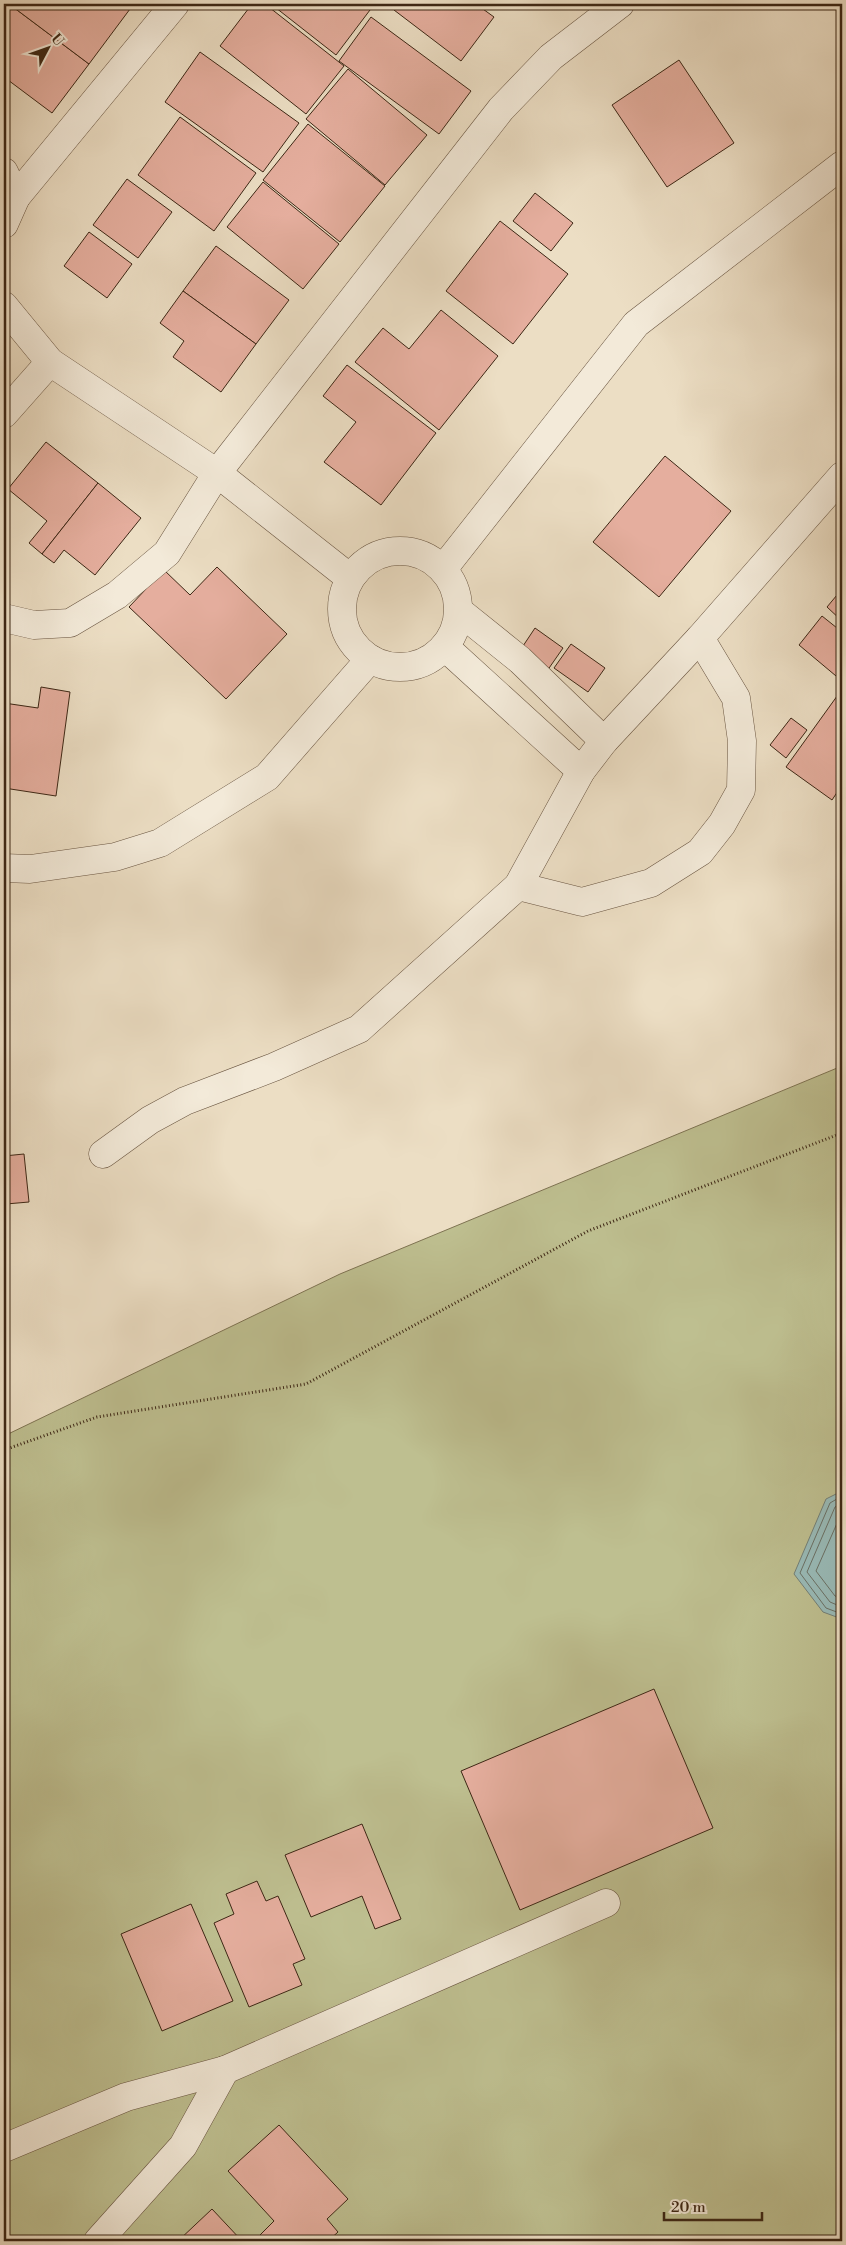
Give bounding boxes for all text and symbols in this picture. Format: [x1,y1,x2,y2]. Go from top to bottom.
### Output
north arrow [22,22,72,72]
text: U [47,30,68,50]
scale bar [664,2190,761,2222]
text: 20 m [671,2198,706,2217]

